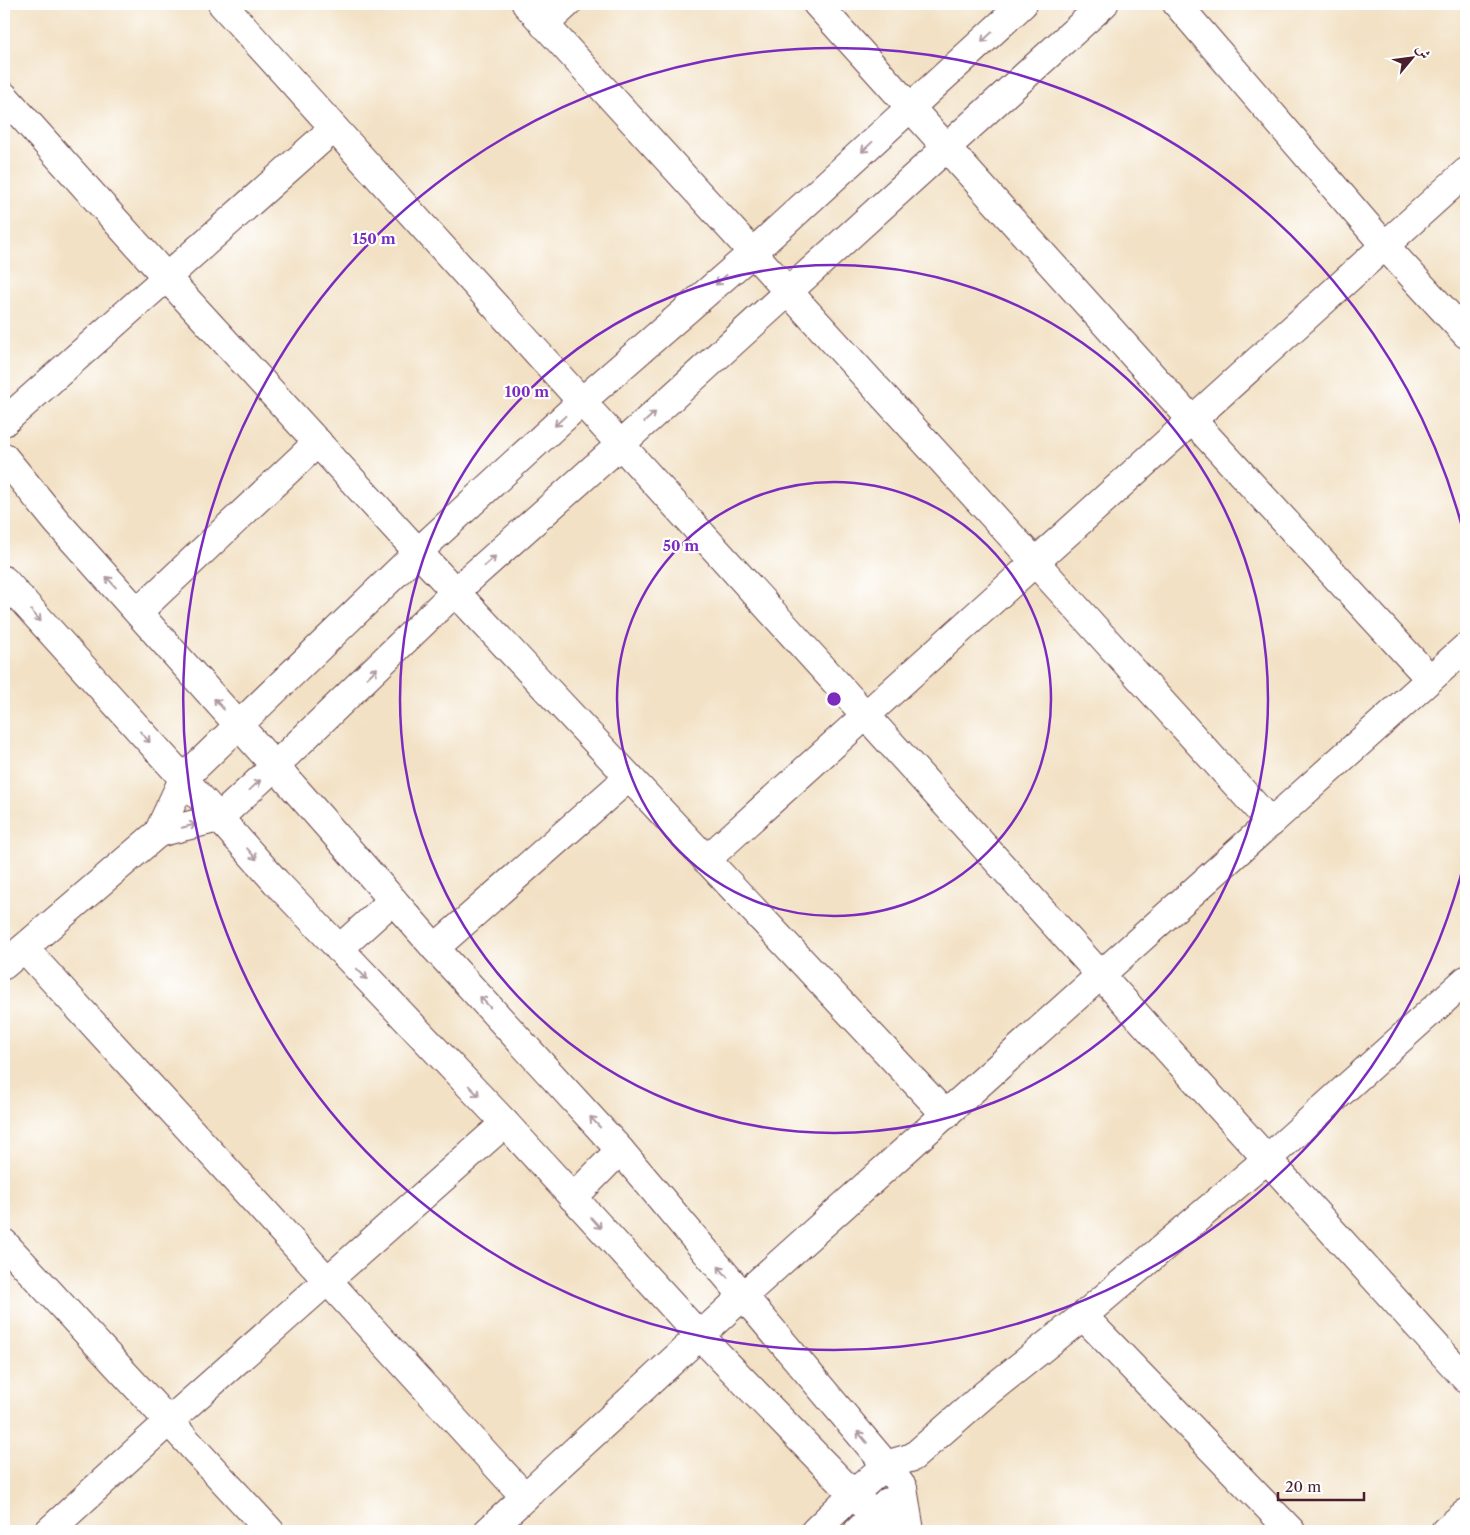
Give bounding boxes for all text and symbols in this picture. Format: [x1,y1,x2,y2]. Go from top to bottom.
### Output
one-way arrow [980,31,993,43]
north arrow [1388,32,1438,82]
text: ش [1412,41,1435,62]
one-way arrow [861,141,874,153]
text: 150 m [352,229,396,248]
one-way arrow [715,274,728,285]
text: 100 m [505,382,549,401]
one-way arrow [643,411,656,423]
one-way arrow [553,415,566,427]
text: 50 m [663,536,699,555]
one-way arrow [483,555,496,567]
one-way arrow [106,576,117,589]
one-way arrow [30,610,42,623]
one-way arrow [366,667,378,679]
centre of rings [825,690,843,708]
one-way arrow [214,697,225,710]
one-way arrow [139,730,151,743]
one-way arrow [248,779,261,791]
one-way arrow [180,821,196,830]
one-way arrow [246,848,257,861]
one-way arrow [356,967,368,980]
one-way arrow [479,996,491,1009]
one-way arrow [468,1085,480,1098]
one-way arrow [589,1116,601,1129]
one-way arrow [591,1217,602,1230]
one-way arrow [718,1266,729,1279]
one-way arrow [856,1430,868,1443]
scale bar [1278,1470,1364,1502]
text: 20 m [1285,1477,1321,1496]

